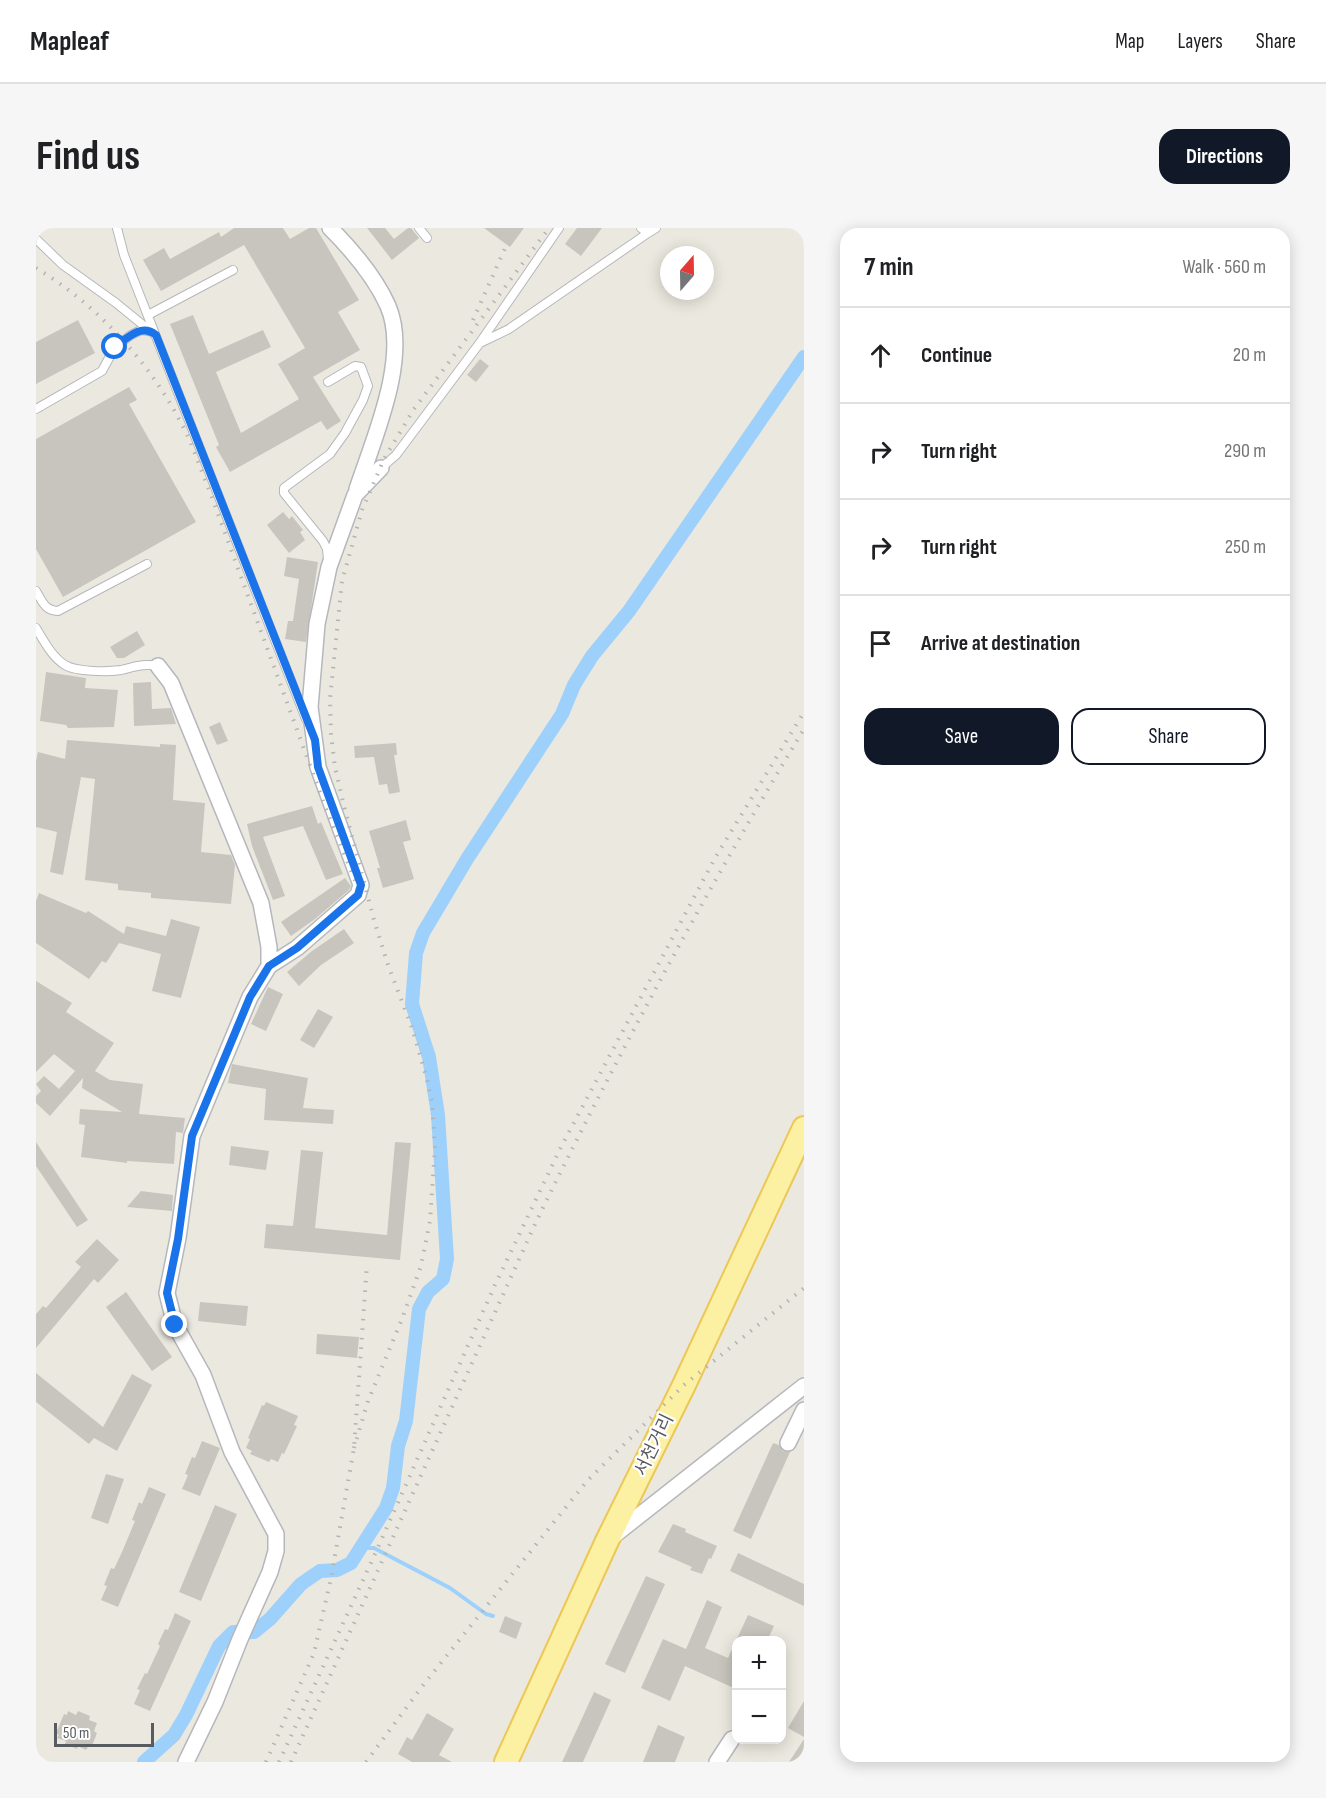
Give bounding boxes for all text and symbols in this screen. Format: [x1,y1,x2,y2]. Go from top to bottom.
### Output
text: Mapleaf [30,25,109,58]
text: Map [1115,29,1144,54]
text: Layers [1177,29,1223,54]
text: Share [1256,29,1296,54]
button: Directions [1159,129,1290,184]
text: Find us [36,131,140,182]
north arrow [660,246,714,300]
text: 7 min [864,252,913,283]
text: Walk · 560 m [1182,255,1266,279]
route start [101,333,127,359]
icon: ahead [864,339,897,372]
text: Continue [921,342,992,369]
text: 20 m [1233,343,1266,367]
icon: right [864,435,897,468]
text: Turn right [921,438,997,465]
text: 290 m [1224,439,1266,463]
icon: right [864,531,897,564]
text: Turn right [921,534,997,561]
text: 250 m [1225,535,1266,559]
icon: arrive [864,627,897,660]
text: Arrive at destination [921,630,1080,657]
button: Save [864,708,1059,765]
button: Share [1071,708,1266,765]
route end [161,1311,187,1337]
street label: 서천거리 [630,1411,678,1479]
map controls [732,1636,786,1744]
button: + [732,1636,786,1690]
button: − [732,1690,786,1744]
scale bar [54,1720,154,1748]
text: 50 m [63,1724,89,1743]

